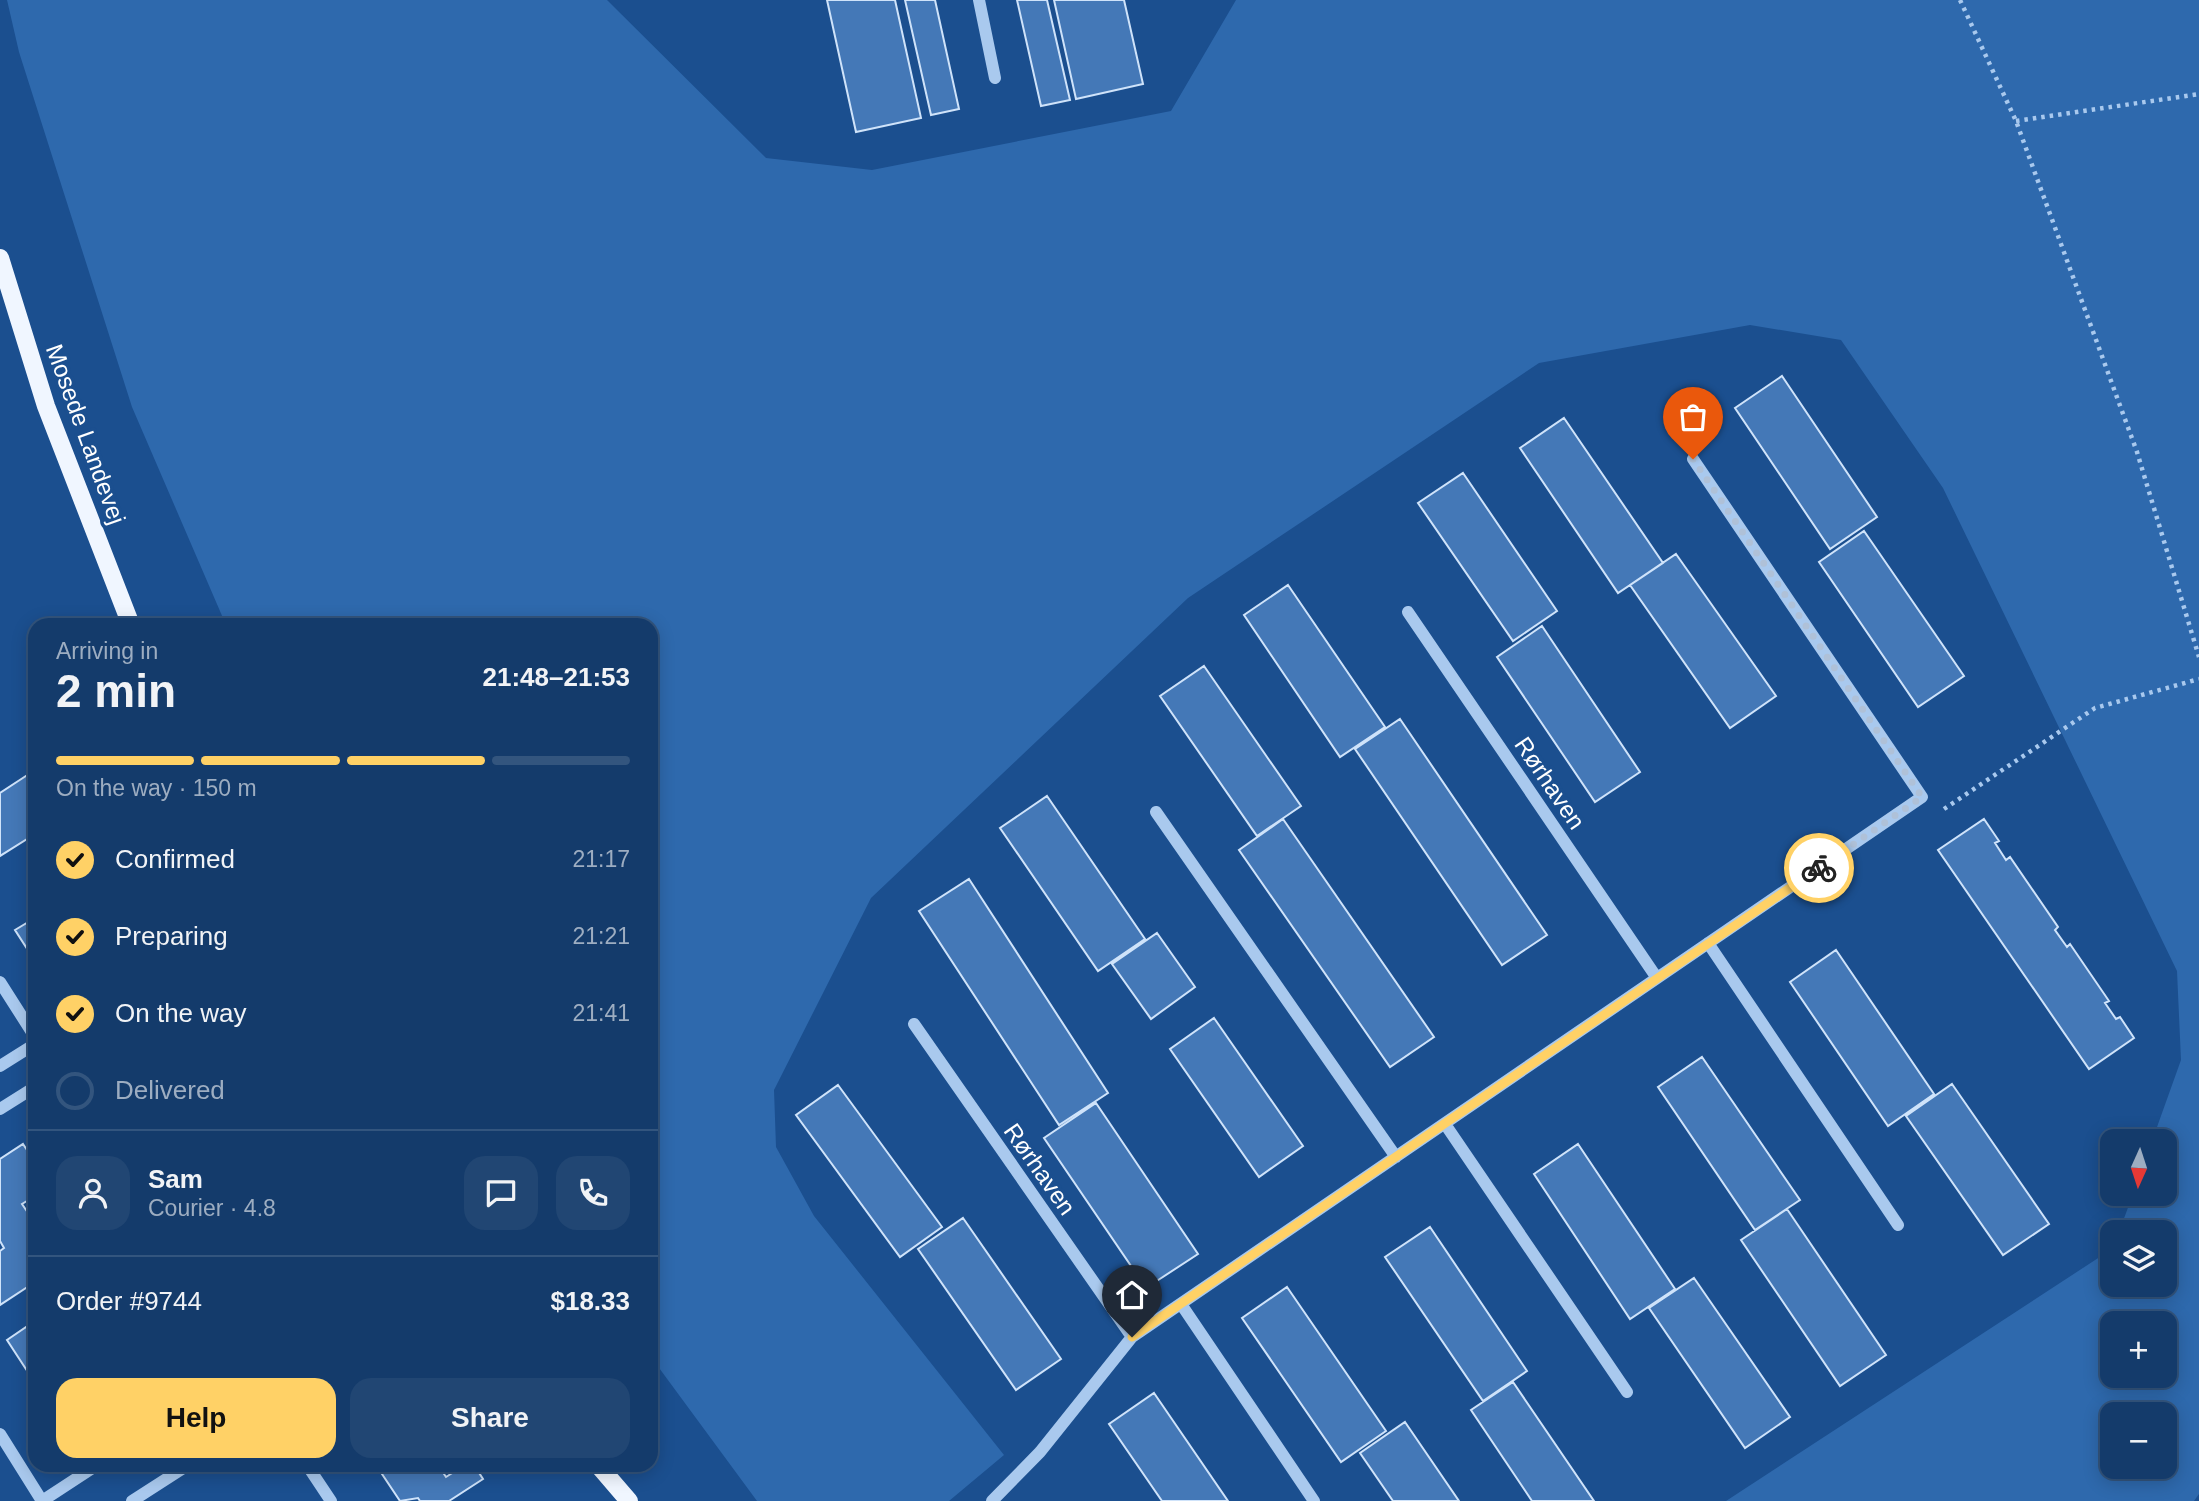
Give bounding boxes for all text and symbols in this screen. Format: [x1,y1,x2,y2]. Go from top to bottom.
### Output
street label: Mosede Landevej [41,340,131,528]
pin [1663,387,1723,459]
icon: bag [1674,398,1712,436]
text: Arriving in [56,638,158,664]
text: 21:48–21:53 [483,662,630,692]
text: 2 min [56,665,176,717]
street label: Rørhaven [1509,732,1591,834]
text: On the way · 150 m [56,775,257,801]
courier [1784,833,1854,903]
icon: check [56,841,94,879]
text: Confirmed [115,844,235,874]
text: 21:17 [572,846,630,872]
icon: bike [1800,849,1838,887]
icon: check [56,918,94,956]
text: Preparing [115,921,228,951]
text: 21:21 [572,923,630,949]
icon: check [56,995,94,1033]
text: On the way [115,998,247,1028]
text: 21:41 [572,1000,630,1026]
text: Delivered [115,1075,225,1105]
street label: Rørhaven [999,1118,1081,1220]
north arrow [2100,1129,2177,1206]
map controls [2100,1129,2177,1479]
button: person [56,1156,130,1230]
button: chat [464,1156,538,1230]
button: phone [556,1156,630,1230]
text: Sam [148,1164,203,1194]
text: Courier · 4.8 [148,1195,276,1221]
button: layers [2100,1220,2177,1297]
pin [1102,1265,1162,1337]
icon: home [1113,1276,1151,1314]
text: Order #9744 [56,1286,202,1316]
text: $18.33 [550,1286,630,1316]
button: + [2100,1311,2177,1388]
button: Help [56,1378,336,1458]
button: Share [350,1378,630,1458]
button: − [2100,1402,2177,1479]

